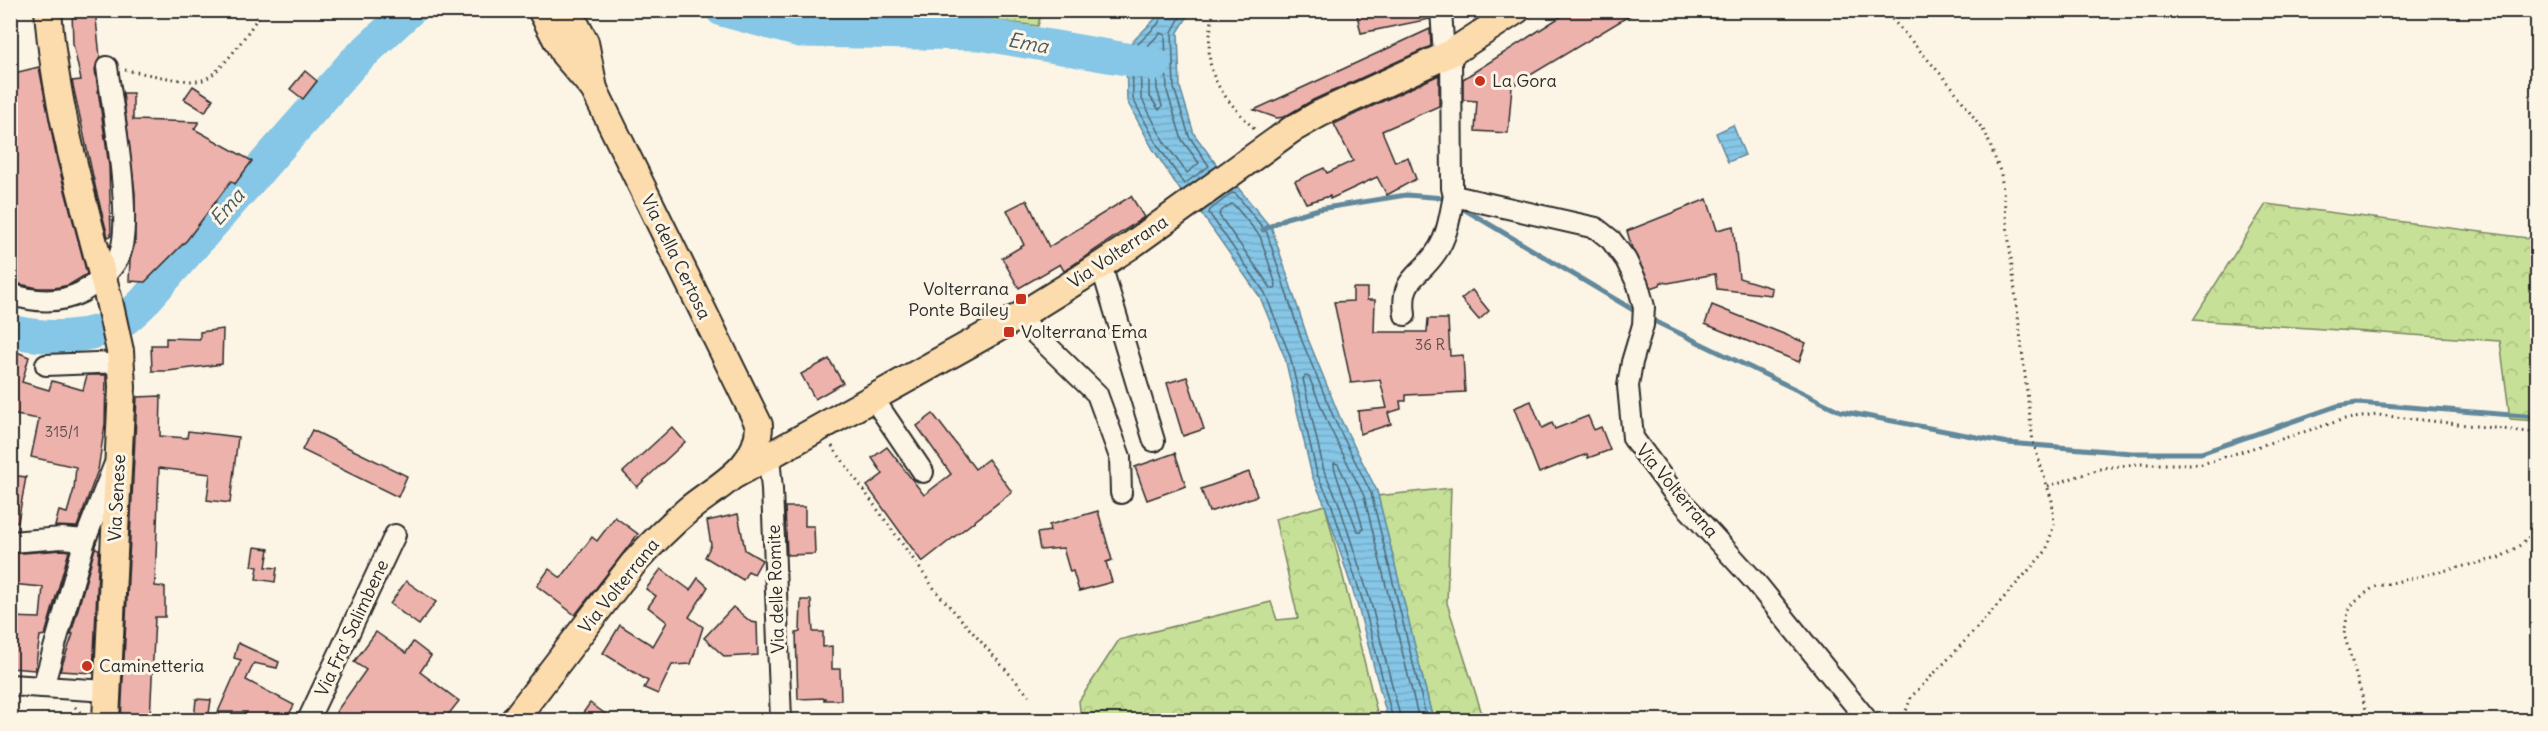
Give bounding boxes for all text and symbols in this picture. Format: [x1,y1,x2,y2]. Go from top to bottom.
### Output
water label: Ema [1006,27,1052,59]
place label: La Gora [1492,69,1557,92]
marker: La Gora [1473,74,1487,88]
water label: Ema [204,182,250,230]
street label: Via della Certosa [636,191,717,323]
street label: Via Volterrana [1063,210,1172,293]
place label: Volterrana Ponte Bailey [908,277,1009,321]
marker: Volterrana Ponte Bailey [1014,292,1028,306]
place label: Volterrana Ema [1021,320,1148,343]
marker: Volterrana Ema [1002,325,1016,339]
house number: 36 R [1415,335,1446,354]
house number: 315/1 [45,422,79,441]
street label: Via Volterrana [1631,439,1723,542]
street label: Via Senese [103,454,130,542]
street label: Via delle Romite [762,524,789,654]
street label: Via Volterrana [573,534,664,638]
street label: Via Fra' Salimbene [310,556,393,700]
place label: Caminetteria [99,654,204,677]
marker: Caminetteria [80,659,94,673]

